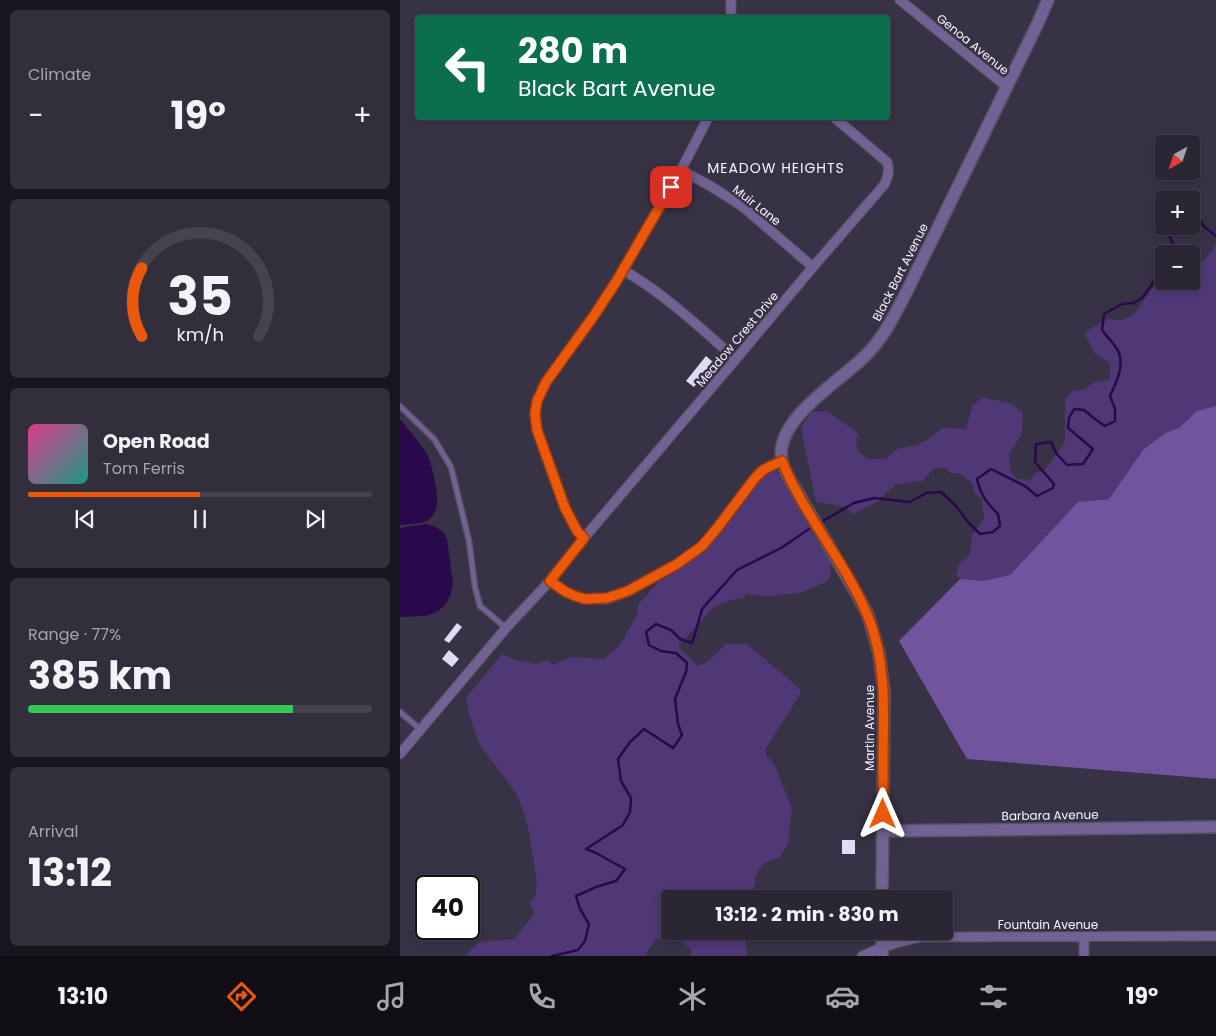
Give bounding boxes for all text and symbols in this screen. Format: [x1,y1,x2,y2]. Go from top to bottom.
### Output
street label: Genoa Avenue [933,10,1013,78]
text: 280 m [518,26,628,75]
icon: left [435,35,500,100]
text: Climate [28,63,91,86]
text: Black Bart Avenue [518,73,715,104]
text: 19° [171,89,226,142]
text: − [28,96,43,135]
text: + [353,96,372,135]
north arrow [1155,135,1200,180]
map controls [1155,135,1200,290]
district label: MEADOW HEIGHTS [707,158,845,178]
pin [650,166,692,208]
icon: arrive [657,173,685,201]
street label: Muir Lane [729,181,785,229]
button: + [1155,190,1200,235]
street label: Black Bart Avenue [868,220,932,324]
button: − [1155,245,1200,290]
text: 35 [167,260,233,333]
street label: Meadow Crest Drive [692,288,782,390]
text: km/h [176,322,224,347]
text: Open Road [103,428,210,455]
text: Tom Ferris [103,457,185,480]
icon: previous [71,505,99,533]
icon: pause [186,505,214,533]
icon: next [301,505,329,533]
text: Range · 77% [28,623,121,646]
text: 385 km [28,649,172,702]
street label: Martin Avenue [861,685,878,771]
position arrow [856,787,908,839]
street label: Barbara Avenue [1001,806,1099,824]
text: Arrival [28,820,78,843]
text: 13:12 [28,846,112,899]
speed limit sign: 40 [415,875,480,940]
text: 13:12 · 2 min · 830 m [715,901,899,928]
street label: Fountain Avenue [998,916,1098,933]
icon: directions [224,979,259,1014]
icon: music [374,979,409,1014]
icon: phone [524,979,559,1014]
icon: climate [675,979,710,1014]
icon: car [825,979,860,1014]
icon: filters [976,979,1011,1014]
text: 13:10 [58,981,108,1012]
text: 19° [1126,981,1158,1012]

